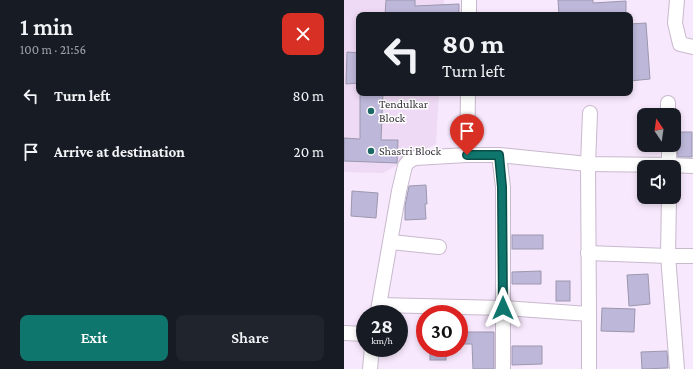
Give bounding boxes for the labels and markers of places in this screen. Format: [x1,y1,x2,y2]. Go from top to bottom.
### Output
place label: Tendulkar Block [379,97,429,125]
marker: Tendulkar Block [366,106,376,116]
pin [450,114,484,155]
place label: Shastri Block [379,144,442,158]
marker: Shastri Block [366,146,376,156]

